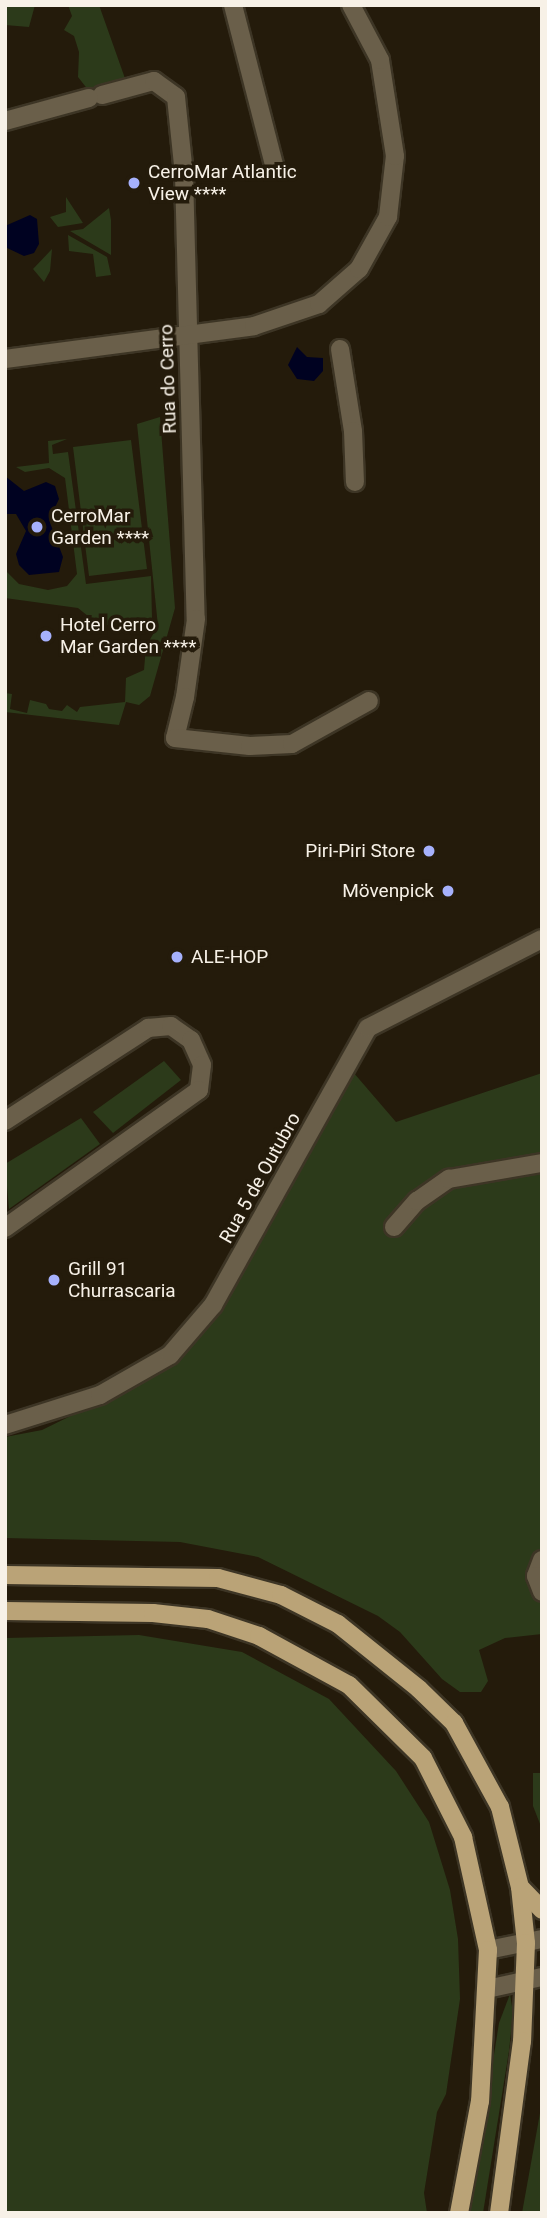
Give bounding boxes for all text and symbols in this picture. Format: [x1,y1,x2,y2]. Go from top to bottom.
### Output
place label: CerroMar Atlantic View **** [148,161,297,205]
marker: CerroMar Atlantic View **** [126,175,142,191]
street label: Rua do Cerro [155,324,181,434]
place label: CerroMar Garden **** [51,505,149,549]
marker: CerroMar Garden **** [29,519,45,535]
place label: Hotel Cerro Mar Garden **** [60,614,196,658]
marker: Hotel Cerro Mar Garden **** [38,628,54,644]
place label: Piri-Piri Store [305,840,415,862]
marker: Piri-Piri Store [421,843,437,859]
place label: Mövenpick [342,880,434,902]
marker: Mövenpick [440,883,456,899]
place label: ALE-HOP [191,946,268,968]
marker: ALE-HOP [169,949,185,965]
street label: Rua 5 de Outubro [215,1109,305,1247]
place label: Grill 91 Churrascaria [68,1258,176,1302]
marker: Grill 91 Churrascaria [46,1272,62,1288]

